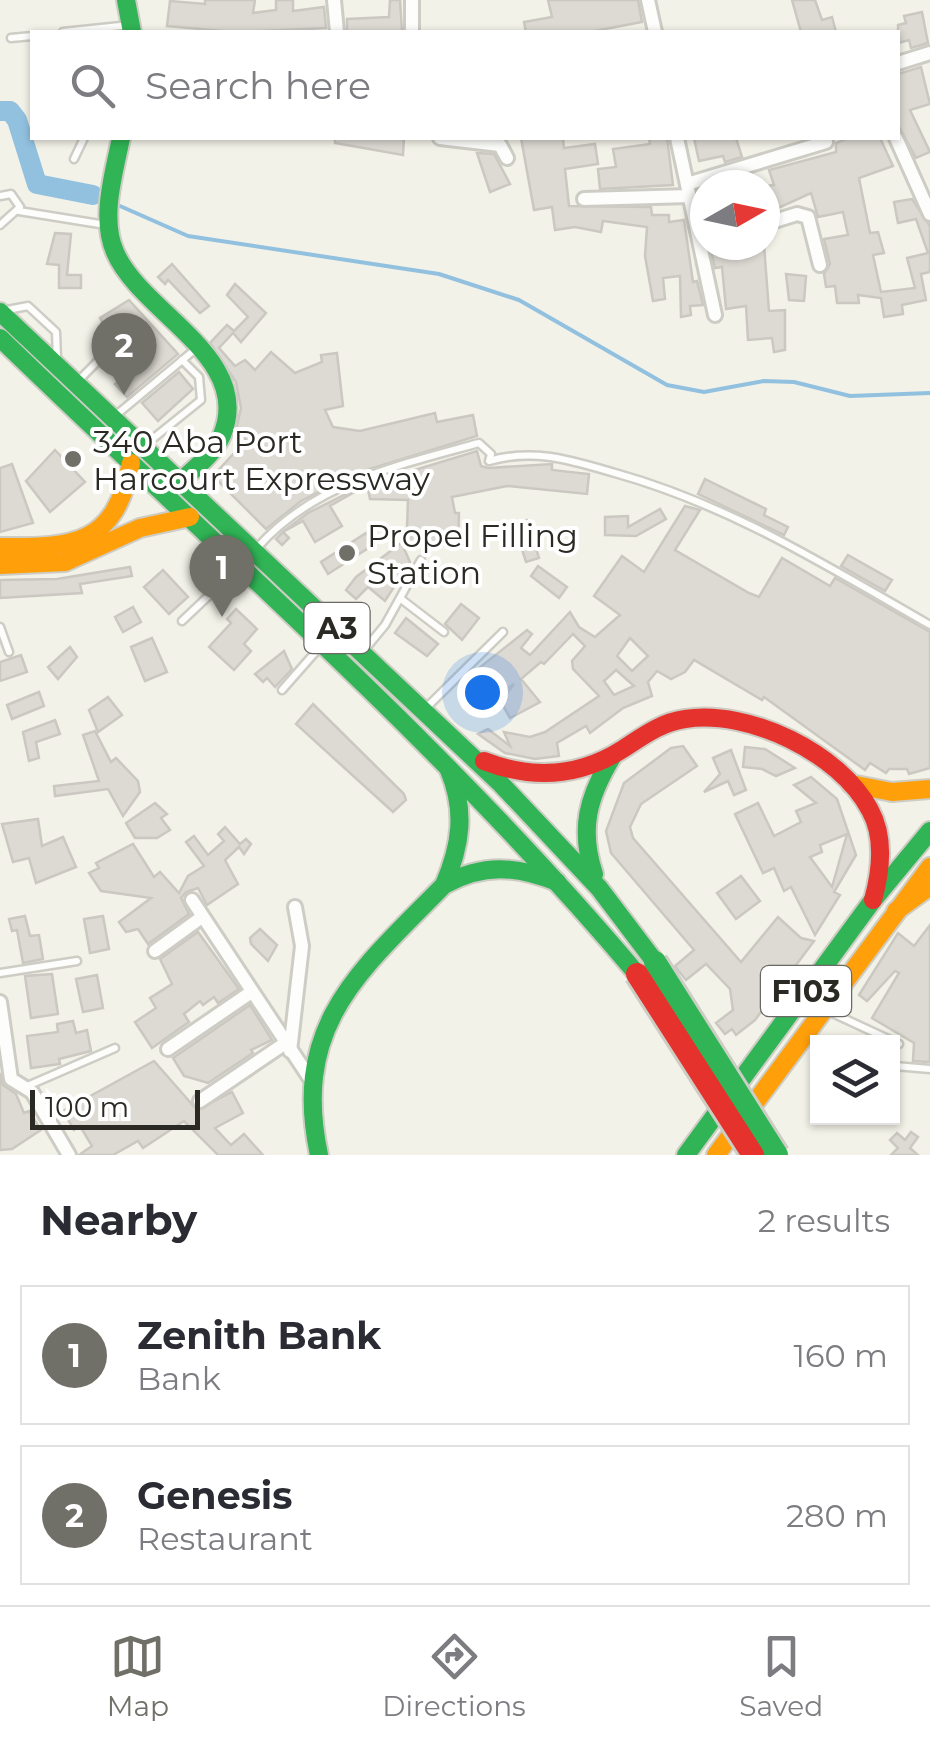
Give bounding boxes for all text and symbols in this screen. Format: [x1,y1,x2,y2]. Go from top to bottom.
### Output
search box [30,30,900,140]
icon: search [65,58,120,113]
text: Search here [145,62,371,109]
north arrow [690,170,780,260]
pin: 2 [92,312,156,395]
place label: 340 Aba Port Harcourt Expressway [93,422,430,498]
marker: 340 Aba Port Harcourt Expressway [62,448,84,470]
place label: Propel Filling Station [367,516,578,592]
pin: 1 [190,534,254,617]
marker: Propel Filling Station [336,542,358,564]
road number: A3 [304,603,370,653]
your location [457,667,508,718]
road number: F103 [761,966,851,1016]
map controls [810,1035,900,1125]
button: layers [810,1035,900,1125]
scale bar [30,1085,200,1130]
text: 100 m [45,1090,129,1124]
text: Nearby [40,1194,197,1246]
text: 2 results [758,1201,890,1240]
text: Zenith Bank [137,1312,381,1359]
text: 1 [68,1336,81,1375]
text: 160 m [793,1336,888,1375]
text: Bank [137,1359,221,1398]
text: Genesis [137,1472,292,1519]
text: 2 [65,1496,84,1535]
text: 280 m [786,1496,888,1535]
text: Restaurant [137,1519,313,1558]
tab: Map [107,1629,169,1723]
tab: Directions [382,1629,526,1723]
tab: Saved [739,1629,823,1723]

